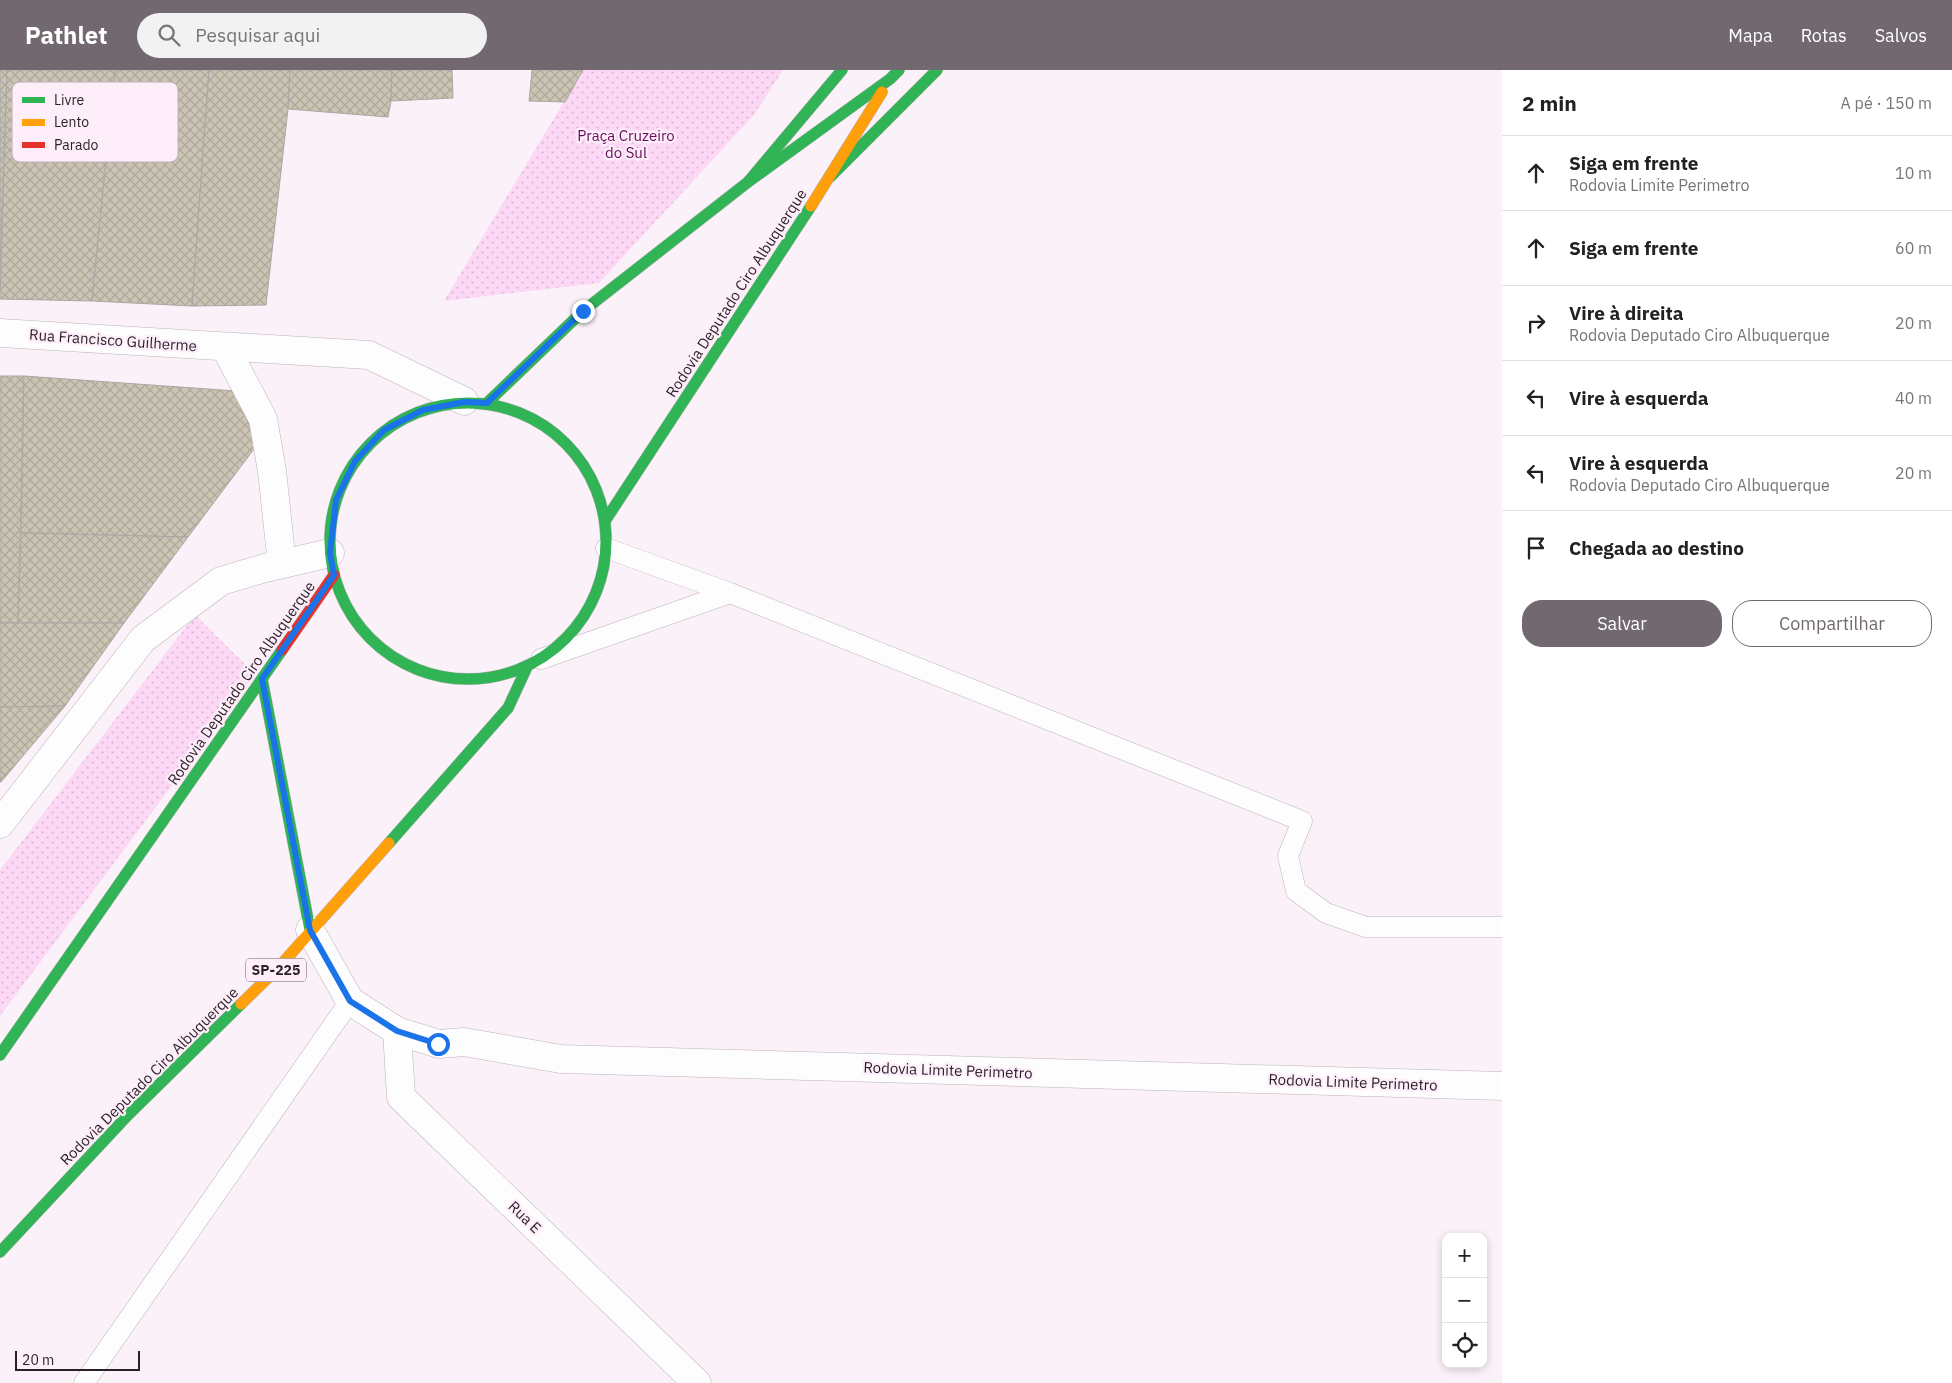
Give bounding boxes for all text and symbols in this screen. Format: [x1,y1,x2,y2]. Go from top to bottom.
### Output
search box [137,13,487,58]
text: Pathlet [25,19,107,51]
icon: search [155,21,183,49]
text: Pesquisar aqui [195,23,320,47]
text: Mapa [1728,24,1773,47]
text: Rotas [1801,24,1847,47]
text: Salvos [1875,24,1927,47]
legend [12,82,178,162]
text: 2 min [1522,89,1577,117]
text: Livre [54,91,84,109]
text: A pé · 150 m [1841,93,1932,113]
text: Lento [54,113,89,131]
park label: Praça Cruzeiro do Sul [577,126,675,162]
text: Parado [54,136,98,154]
text: Siga em frente [1569,151,1699,175]
icon: ahead [1522,159,1550,187]
text: 10 m [1895,163,1932,183]
text: Rodovia Limite Perimetro [1569,175,1750,195]
street label: Rodovia Deputado Ciro Albuquerque [661,185,811,401]
icon: ahead [1522,234,1550,262]
text: Siga em frente [1569,236,1699,260]
text: 60 m [1895,238,1932,258]
route end [572,300,595,323]
text: Vire à direita [1569,301,1684,325]
icon: right [1522,309,1550,337]
text: 20 m [1895,313,1932,333]
street label: Rua Francisco Guilherme [28,325,198,355]
text: Rodovia Deputado Ciro Albuquerque [1569,325,1830,345]
icon: left [1522,384,1550,412]
text: Vire à esquerda [1569,386,1709,410]
text: 40 m [1895,388,1932,408]
text: Vire à esquerda [1569,451,1709,475]
icon: left [1522,459,1550,487]
text: 20 m [1895,463,1932,483]
text: Rodovia Deputado Ciro Albuquerque [1569,475,1830,495]
icon: arrive [1522,534,1550,562]
text: Chegada ao destino [1569,536,1744,560]
street label: Rodovia Deputado Ciro Albuquerque [163,577,319,789]
button: Salvar [1522,600,1722,647]
button: Compartilhar [1732,600,1932,647]
road number: SP-225 [246,958,306,982]
street label: Rodovia Deputado Ciro Albuquerque [56,983,242,1169]
route start [427,1033,450,1056]
street label: Rodovia Limite Perimetro [863,1058,1033,1082]
street label: Rodovia Limite Perimetro [1268,1070,1438,1094]
street label: Rua E [505,1197,545,1237]
map controls [1442,1233,1487,1368]
button: + [1442,1233,1487,1278]
button: − [1442,1278,1487,1323]
button: locate [1442,1323,1487,1368]
scale bar [15,1348,140,1371]
text: 20 m [22,1351,54,1369]

